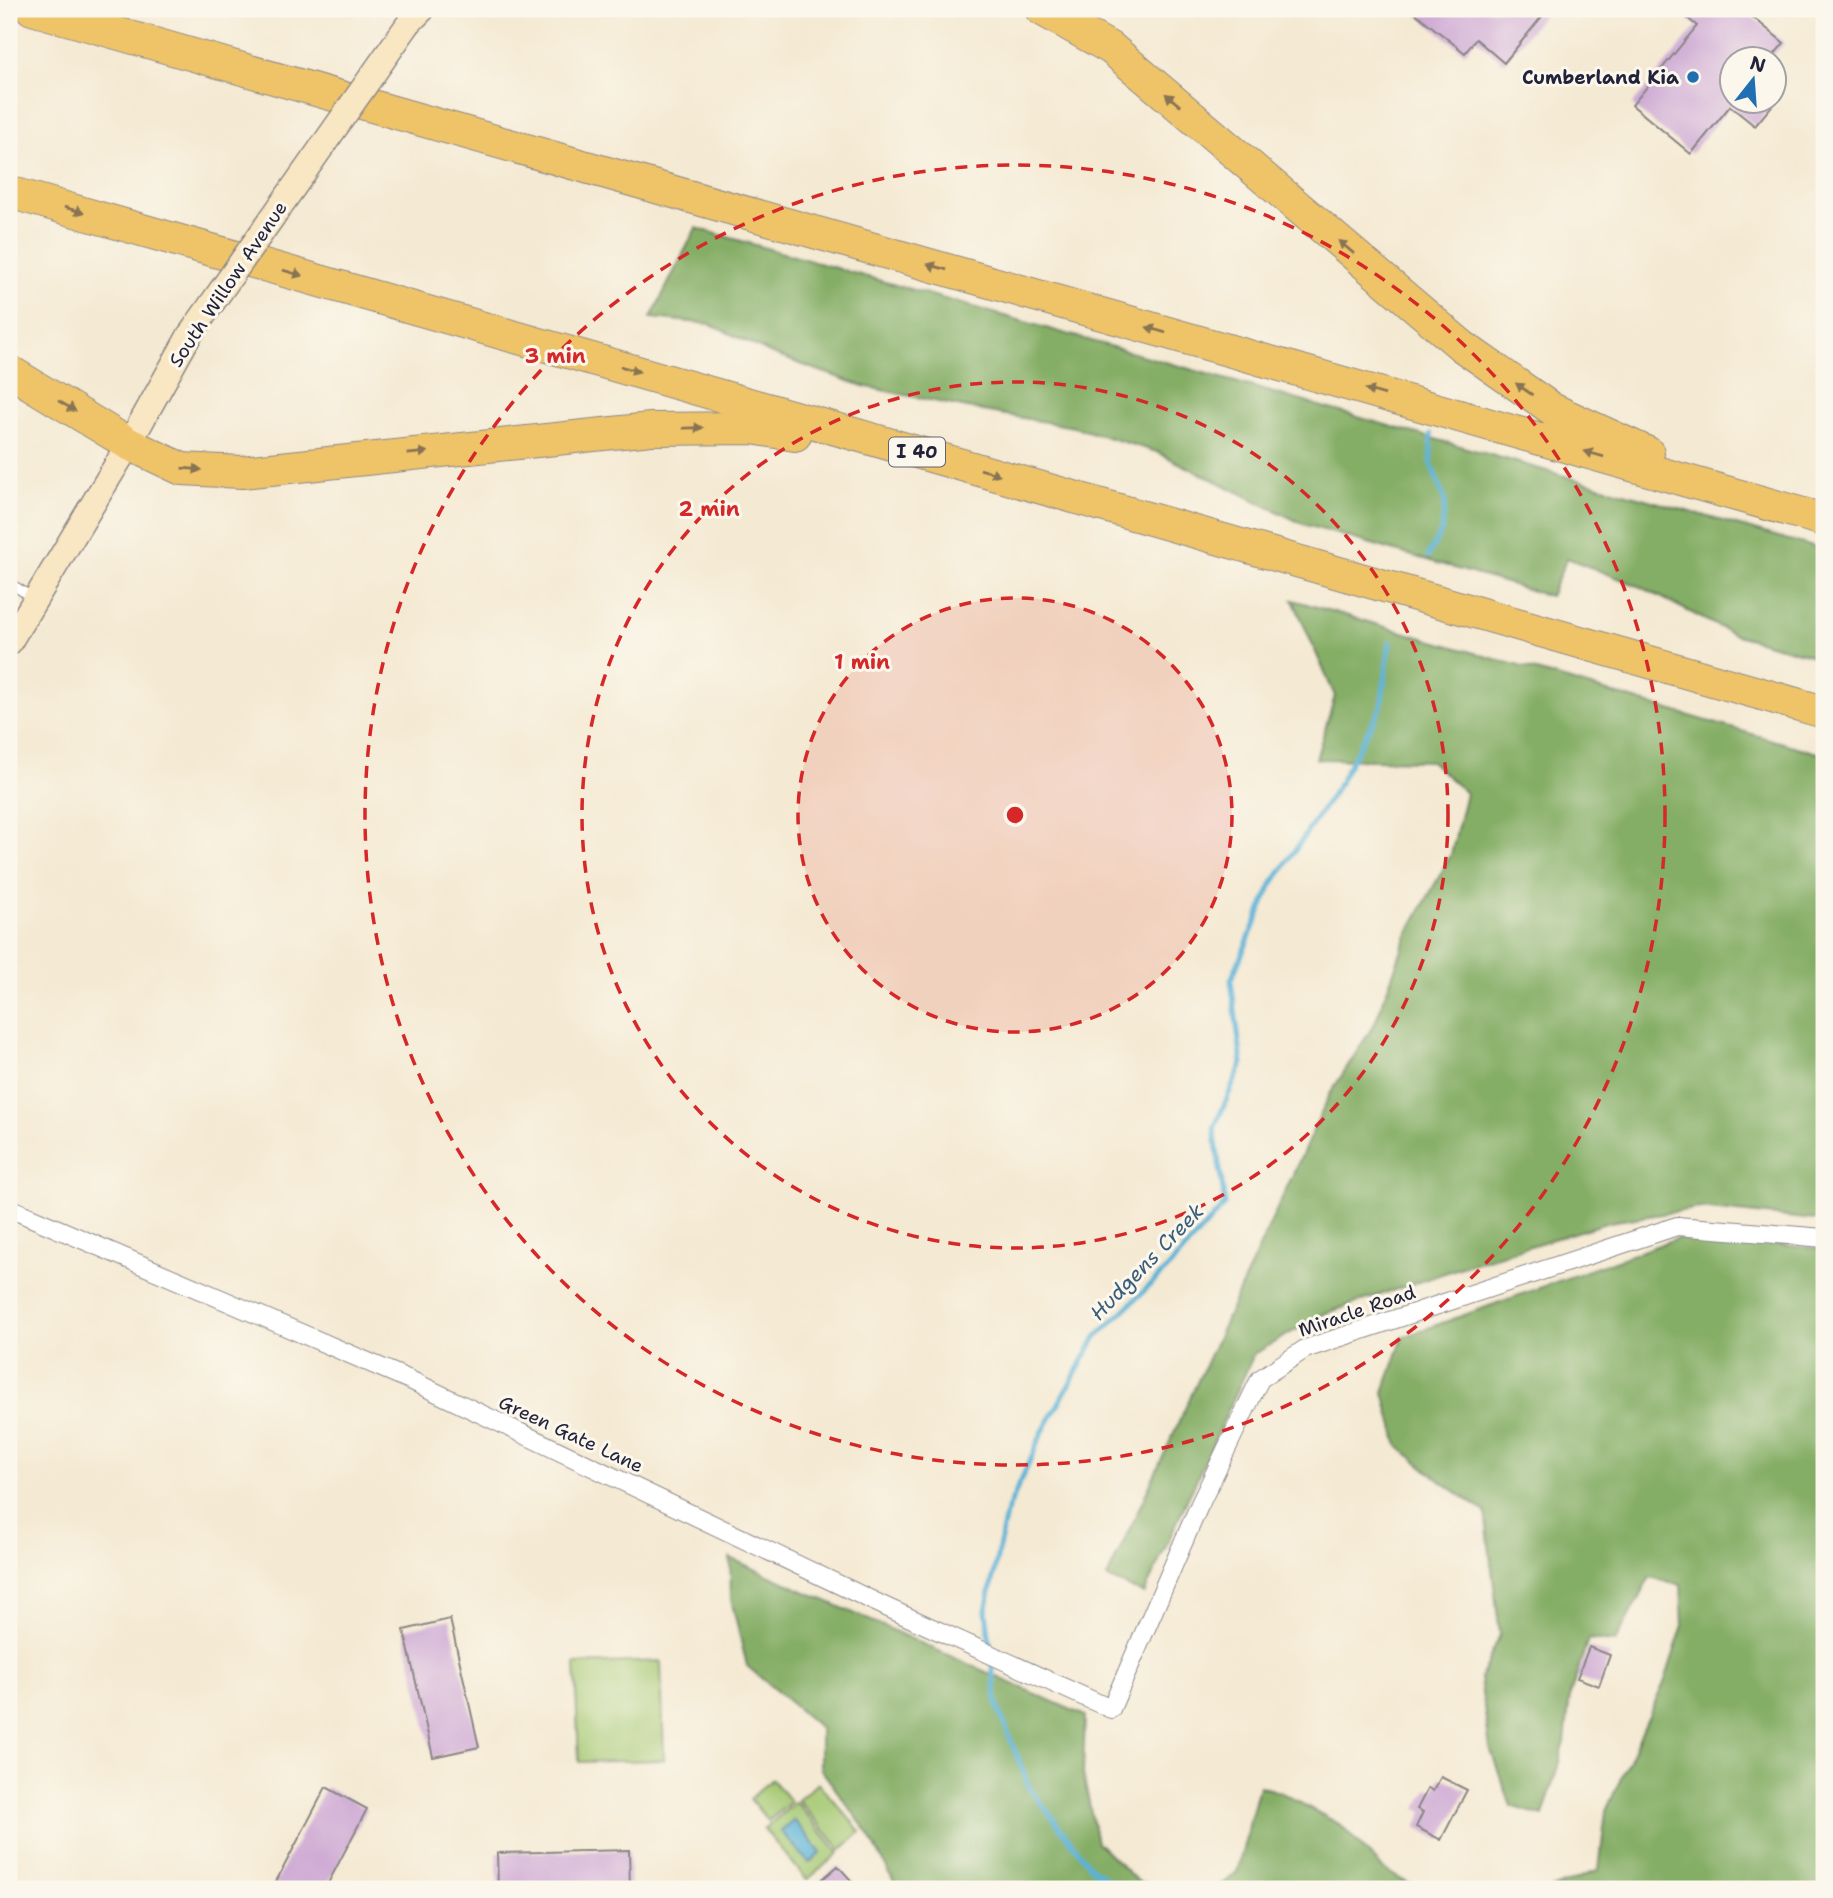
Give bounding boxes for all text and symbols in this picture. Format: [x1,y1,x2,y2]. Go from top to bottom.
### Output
north arrow [1717,46,1787,116]
text: N [1747,50,1769,78]
place label: Cumberland Kia [1522,65,1679,90]
marker: Cumberland Kia [1685,69,1701,85]
one-way arrow [1164,93,1181,108]
street label: South Willow Avenue [163,196,293,372]
one-way arrow [64,206,85,216]
one-way arrow [1337,239,1355,255]
one-way arrow [926,262,947,272]
one-way arrow [282,268,304,279]
one-way arrow [1145,324,1166,334]
text: 3 min [524,342,586,370]
one-way arrow [619,365,640,375]
one-way arrow [1515,382,1533,396]
one-way arrow [1364,386,1386,397]
one-way arrow [58,400,77,413]
one-way arrow [682,422,704,434]
road number: I 40 [889,438,945,466]
one-way arrow [407,448,429,459]
one-way arrow [1582,448,1604,459]
one-way arrow [181,464,203,475]
one-way arrow [979,468,1000,478]
text: 2 min [678,495,740,523]
text: 1 min [834,648,890,676]
centre of rings [1003,803,1027,827]
water label: Hudgens Creek [1084,1197,1210,1327]
street label: Miracle Road [1295,1279,1419,1343]
street label: Green Gate Lane [495,1390,647,1478]

